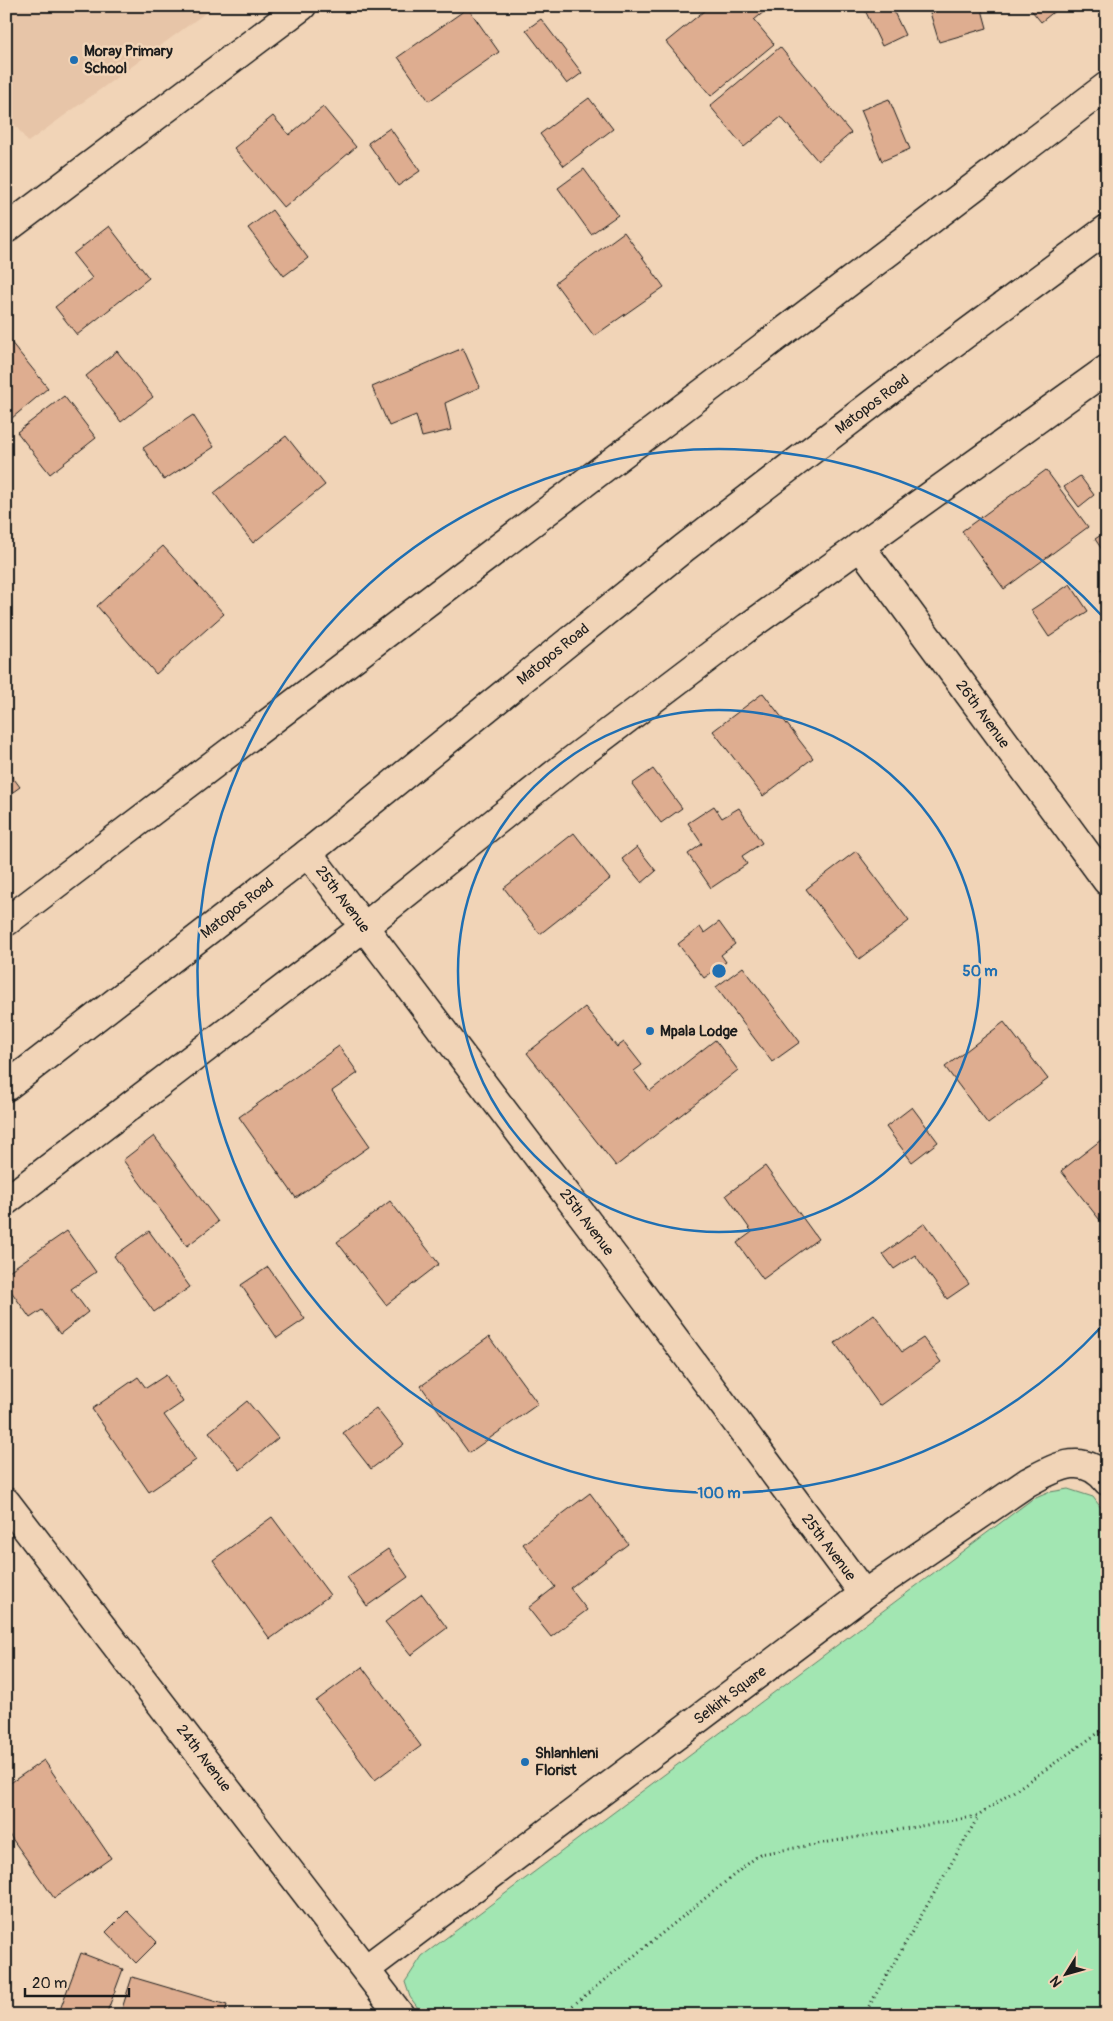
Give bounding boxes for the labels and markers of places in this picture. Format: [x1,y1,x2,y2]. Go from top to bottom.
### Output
place label: Moray Primary School [84,42,173,78]
marker: Moray Primary School [68,54,80,66]
centre of rings [710,962,728,980]
place label: Mpala Lodge [660,1022,738,1041]
marker: Mpala Lodge [644,1025,656,1037]
place label: Shlanhleni Florist [535,1744,599,1780]
marker: Shlanhleni Florist [519,1756,531,1768]

